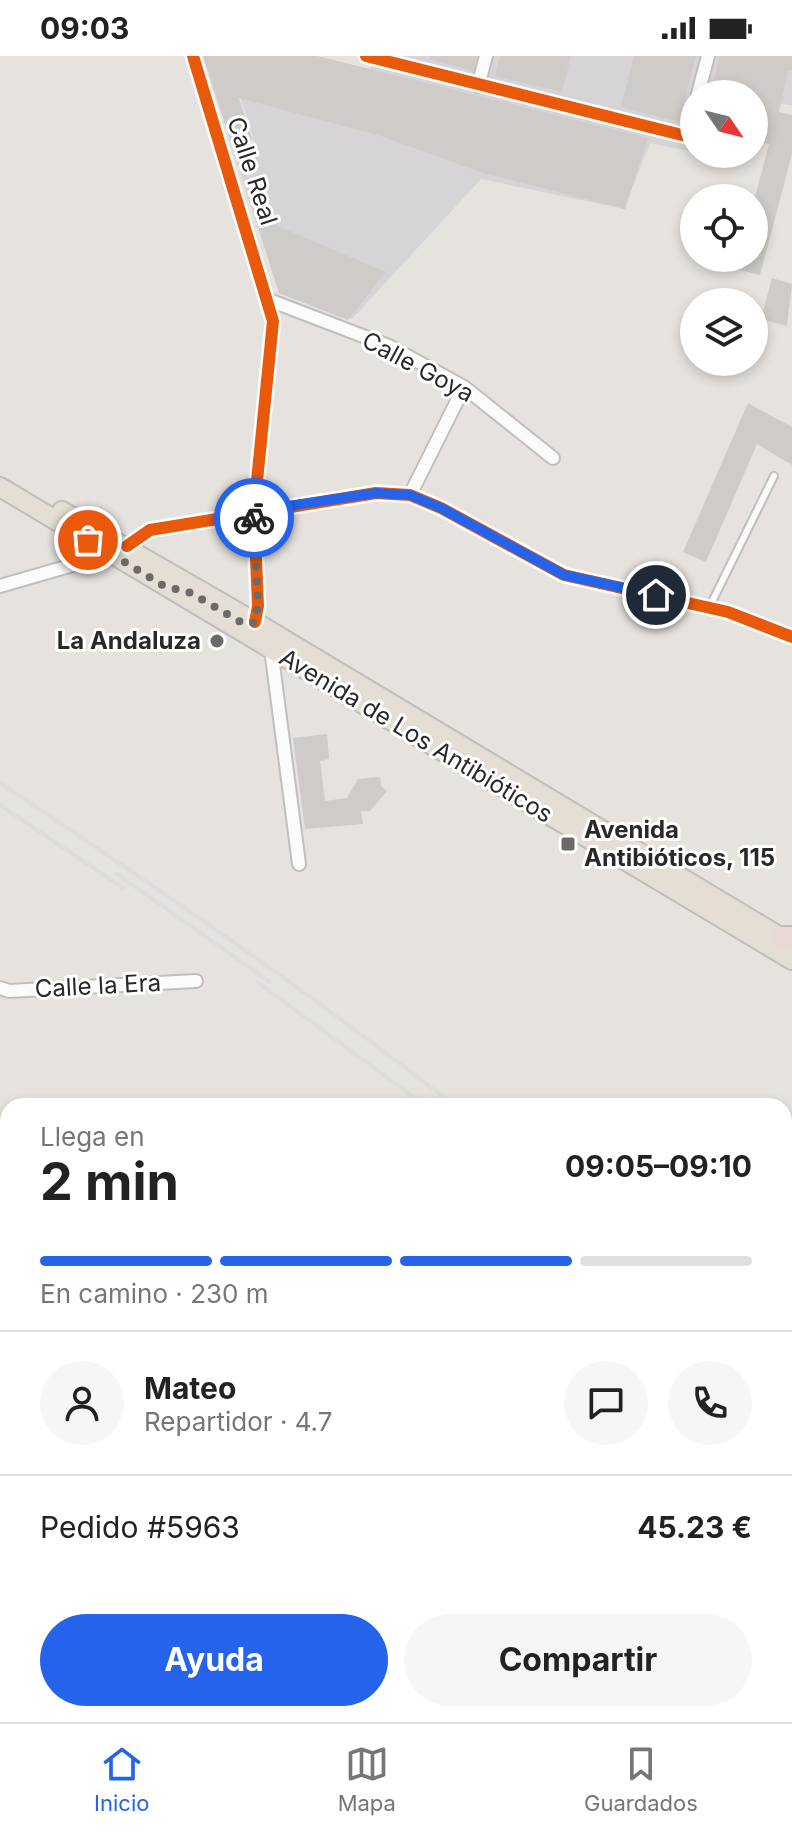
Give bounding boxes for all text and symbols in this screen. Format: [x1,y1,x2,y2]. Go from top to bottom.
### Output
text: 09:03 [40,10,129,46]
north arrow [680,80,768,168]
map controls [680,80,768,376]
street label: Calle Real [221,113,284,229]
button: locate [680,184,768,272]
button: layers [680,288,768,376]
street label: Calle Goya [358,325,479,408]
courier [214,478,294,558]
icon: bike [232,496,276,540]
pin [54,506,122,574]
icon: bag [66,518,110,562]
pin [622,561,690,629]
icon: home [634,573,678,617]
place label: La Andaluza [57,626,201,655]
marker: La Andaluza [208,632,226,650]
street label: Avenida de Los Antibióticos [274,642,558,829]
place label: Avenida Antibióticos, 115 [584,815,775,872]
marker: Avenida Antibióticos, 115 [559,835,577,853]
street label: Calle la Era [34,968,162,1003]
text: Llega en [40,1121,145,1152]
text: 09:05–09:10 [565,1148,752,1184]
text: 2 min [40,1150,179,1213]
text: En camino · 230 m [40,1278,269,1309]
button: person [40,1361,124,1445]
button: chat [564,1361,648,1445]
button: phone [668,1361,752,1445]
text: Mateo [144,1370,236,1406]
text: Repartidor · 4.7 [144,1406,332,1437]
text: Pedido #5963 [40,1509,240,1545]
text: 45.23 € [637,1509,752,1545]
button: Ayuda [40,1614,388,1706]
button: Compartir [404,1614,752,1706]
tab: Inicio [94,1742,149,1816]
tab: Mapa [338,1742,396,1816]
tab: Guardados [584,1742,698,1816]

